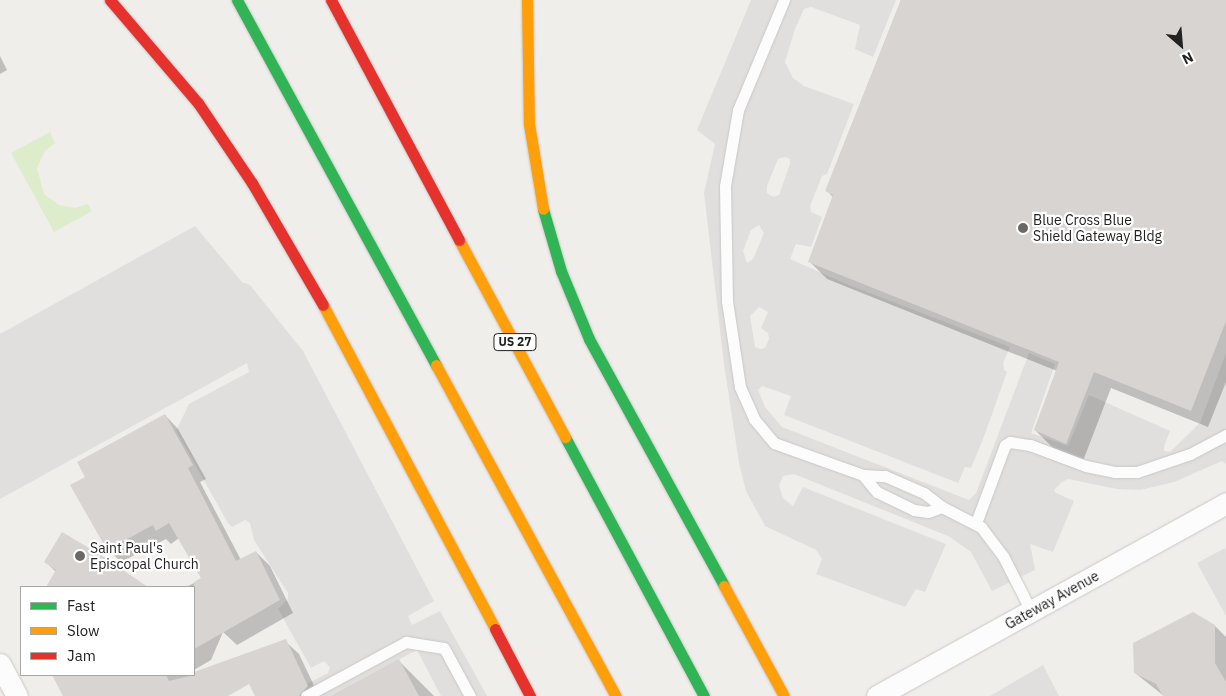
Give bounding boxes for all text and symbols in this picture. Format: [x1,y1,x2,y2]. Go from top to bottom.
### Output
north arrow [1156,20,1206,70]
text: N [1179,48,1196,69]
place label: Blue Cross Blue Shield Gateway Bldg [1033,212,1162,244]
marker: Blue Cross Blue Shield Gateway Bldg [1017,222,1029,234]
road number: US 27 [492,332,538,352]
place label: Saint Paul's Episcopal Church [90,540,199,572]
marker: Saint Paul's Episcopal Church [74,550,86,562]
street label: Gateway Avenue [1002,567,1102,633]
legend [20,586,195,676]
text: Fast [67,596,95,615]
text: Slow [67,621,100,640]
text: Jam [67,646,96,665]

